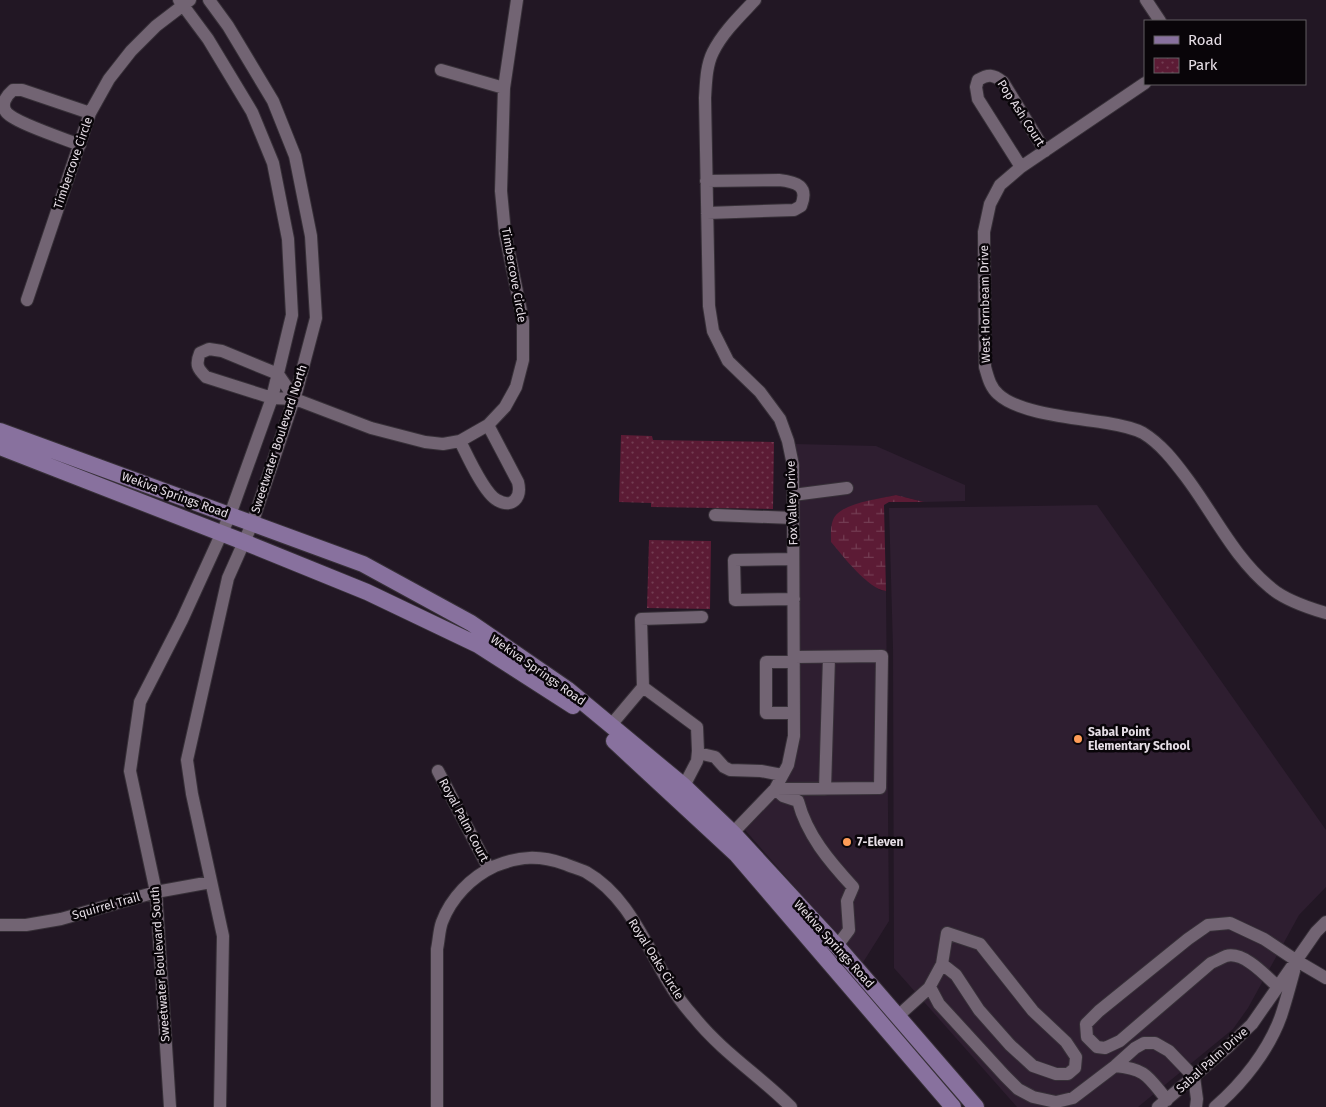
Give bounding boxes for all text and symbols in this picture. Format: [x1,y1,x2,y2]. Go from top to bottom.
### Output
legend [1144,20,1306,85]
text: Road [1188,31,1223,49]
text: Park [1188,56,1218,74]
street label: Pop Ash Court [994,77,1048,149]
street label: Timbercove Circle [51,115,95,211]
street label: Timbercove Circle [499,227,529,323]
street label: West Hornbeam Drive [977,245,993,363]
street label: Sweetwater Boulevard North [248,363,310,515]
street label: Fox Valley Drive [784,460,800,546]
street label: Wekiva Springs Road [120,469,230,521]
street label: Wekiva Springs Road [488,632,588,708]
place label: Sabal Point Elementary School [1088,725,1191,753]
marker: Sabal Point Elementary School [1072,733,1084,745]
street label: Royal Palm Court [436,776,492,864]
place label: 7-Eleven [857,835,903,849]
marker: 7-Eleven [841,836,853,848]
street label: Sweetwater Boulevard South [148,886,172,1042]
street label: Squirrel Trail [71,890,142,922]
street label: Wekiva Springs Road [791,897,877,991]
street label: Royal Oaks Circle [626,916,686,1002]
street label: Sabal Palm Drive [1173,1024,1251,1096]

